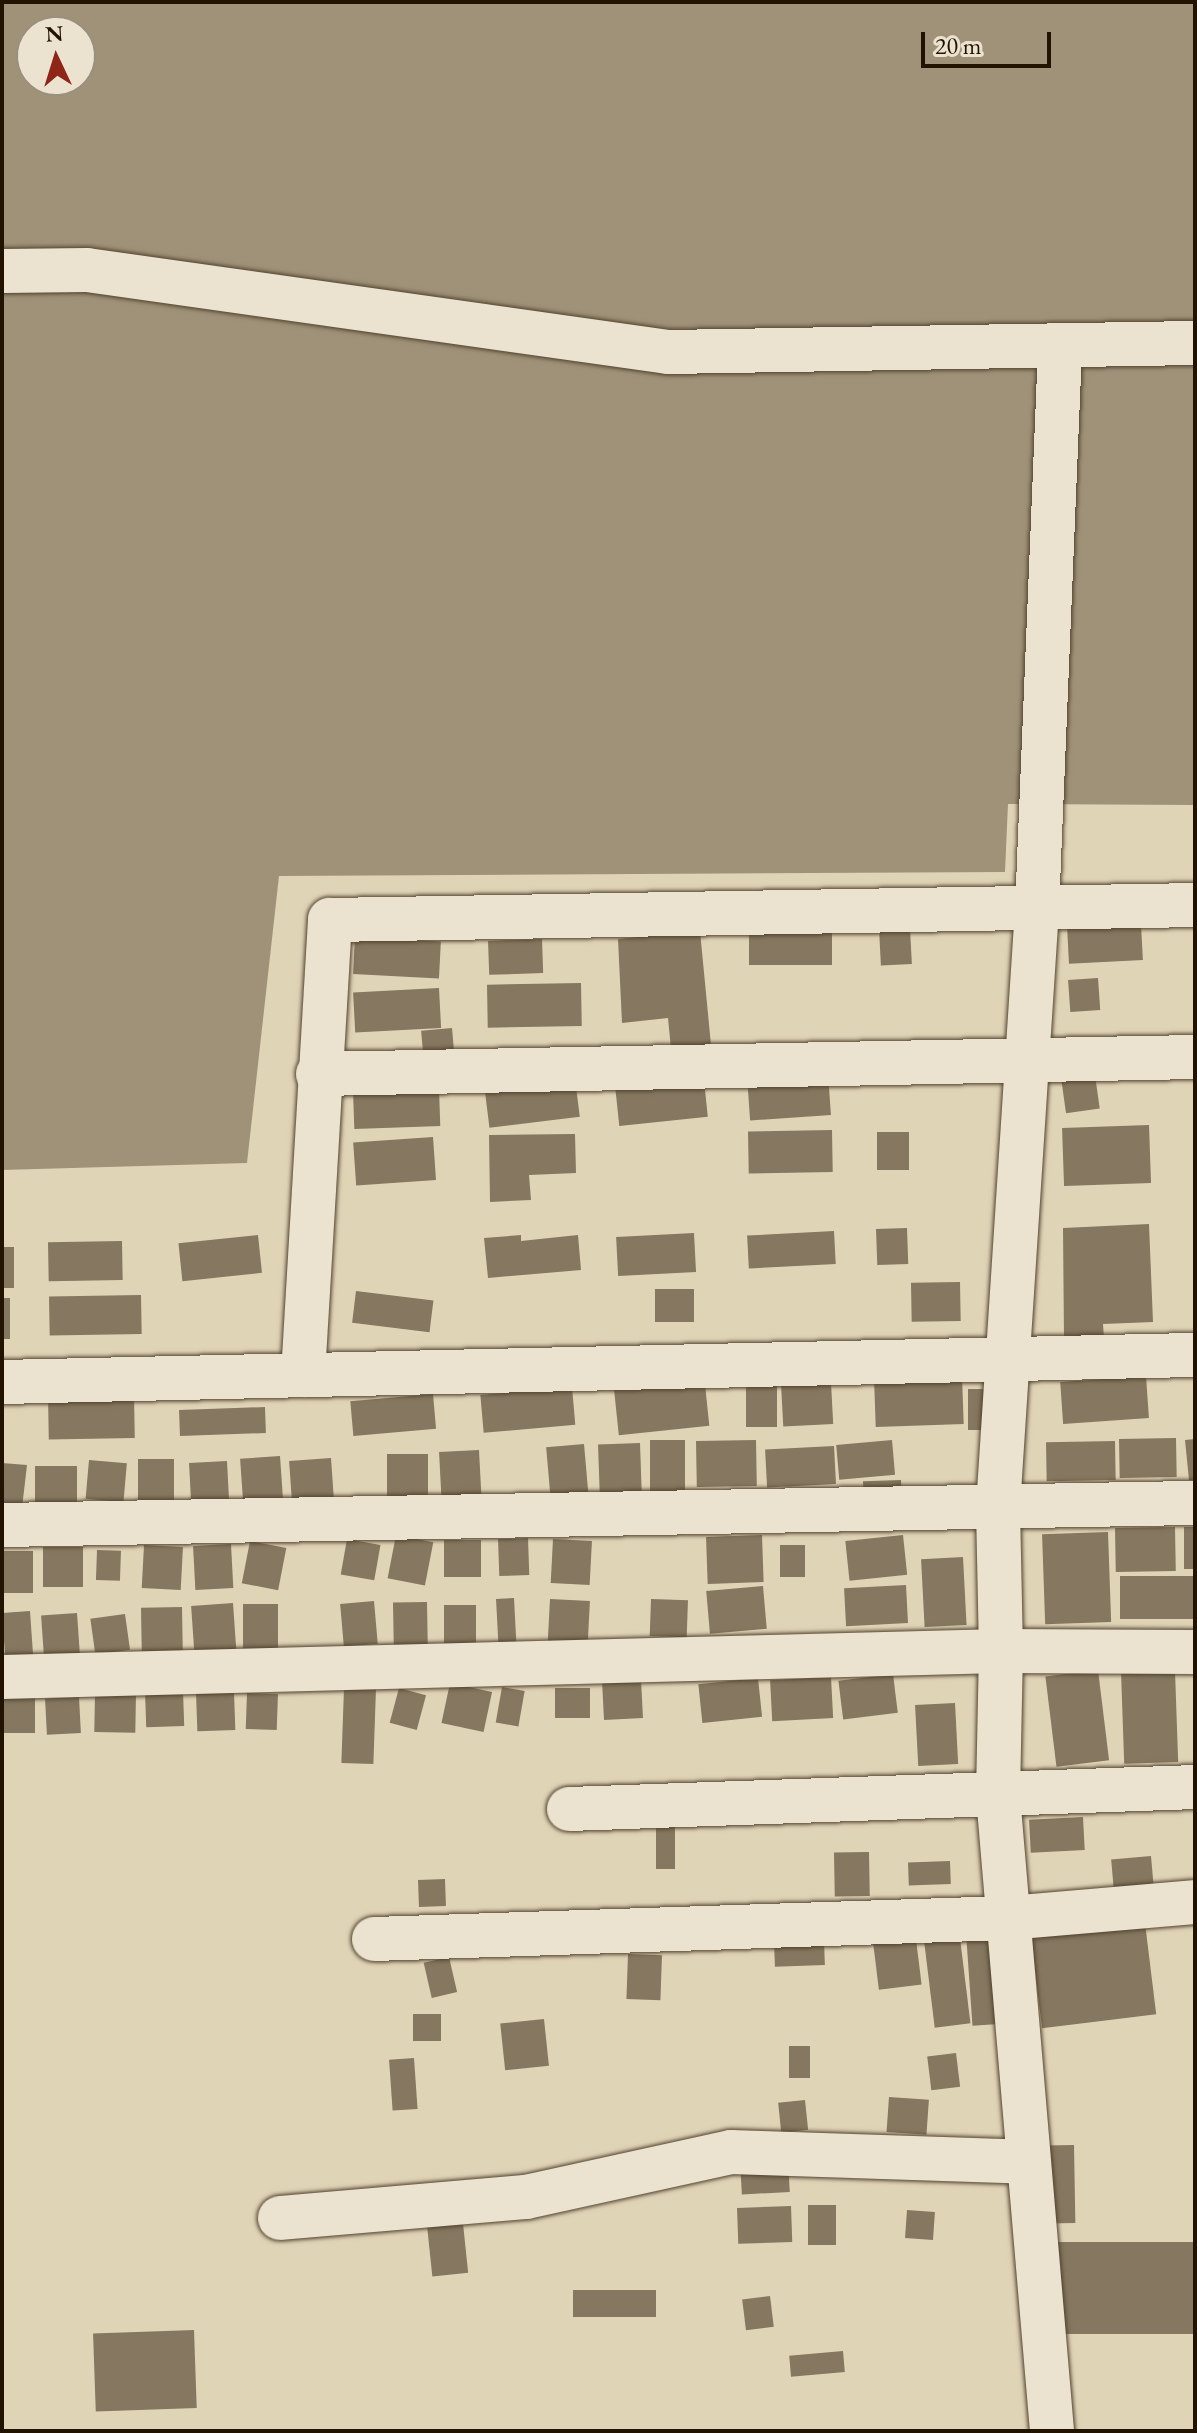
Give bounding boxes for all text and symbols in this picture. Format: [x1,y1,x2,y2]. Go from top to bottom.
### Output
north arrow [16,16,96,96]
scale bar [925,16,1055,66]
text: N [45,18,64,49]
text: 20 m [935,30,982,61]

